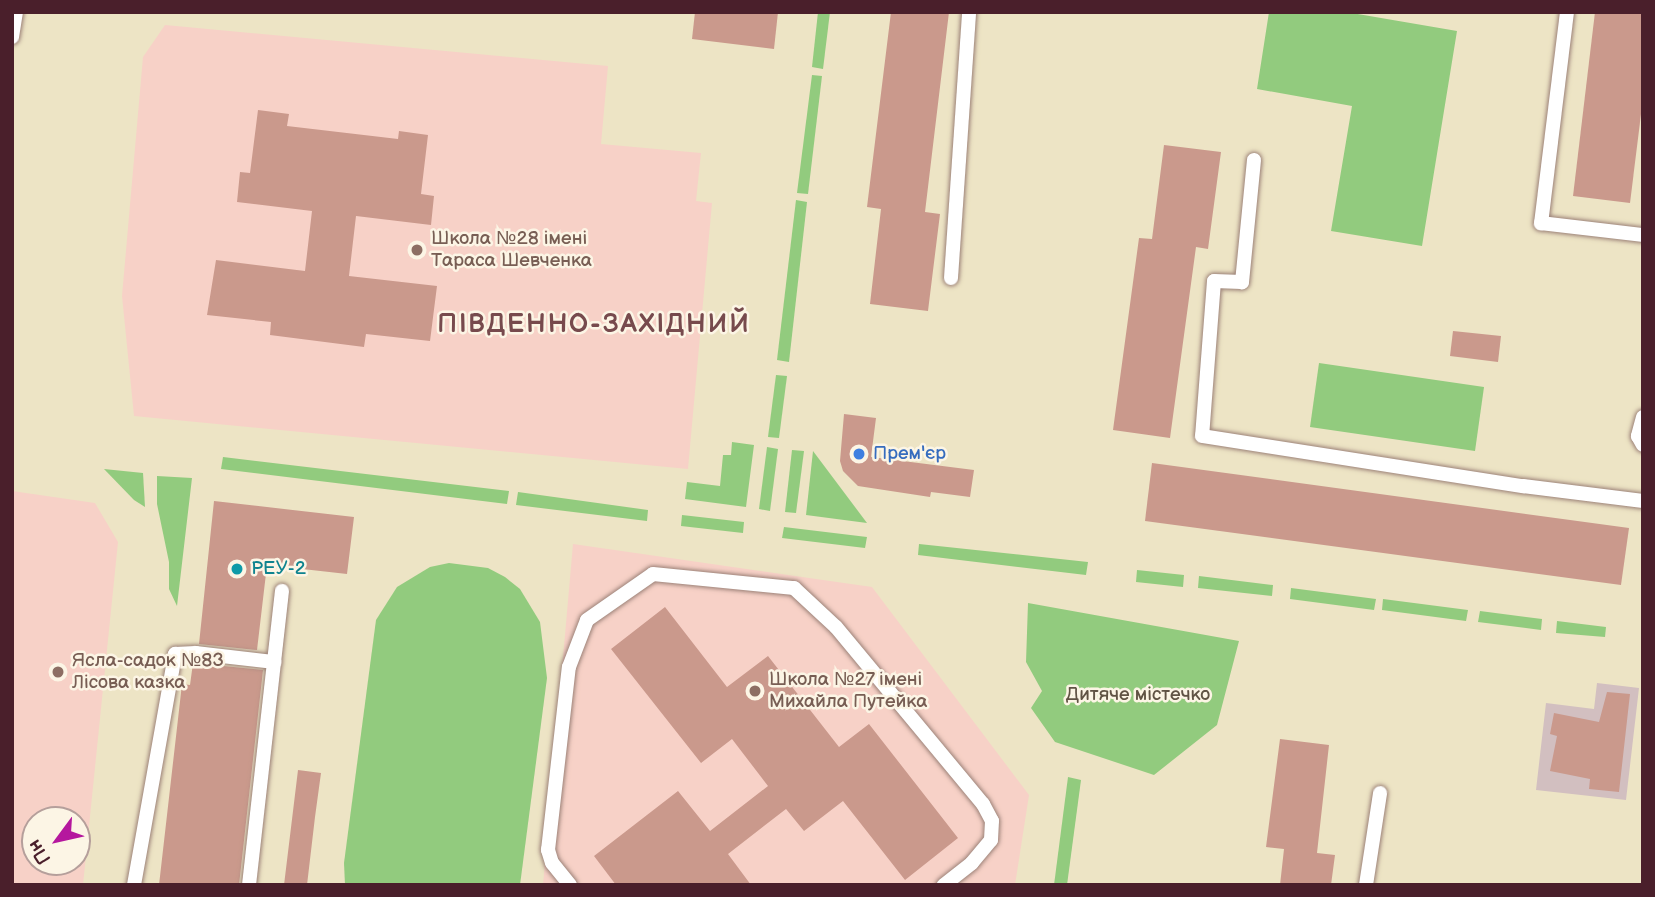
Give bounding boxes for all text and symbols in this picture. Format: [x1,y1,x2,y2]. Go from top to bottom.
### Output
place label: Школа №28 імені Тараса Шевченка [431,228,592,272]
marker: Школа №28 імені Тараса Шевченка [409,242,425,258]
district label: ПІВДЕННО-ЗАХІДНИЙ [439,309,749,341]
place label: Прем'єр [873,443,946,465]
marker: Прем'єр [851,446,867,462]
place label: РЕУ-2 [251,558,306,580]
marker: РЕУ-2 [229,561,245,577]
place label: Ясла-садок №83 Лісова казка [72,650,224,694]
marker: Ясла-садок №83 Лісова казка [50,664,66,680]
place label: Школа №27 імені Михайла Путейка [769,669,927,713]
marker: Школа №27 імені Михайла Путейка [747,683,763,699]
park label: Дитяче містечко [1066,684,1210,706]
north arrow [21,806,91,876]
text: Пн [23,835,56,869]

